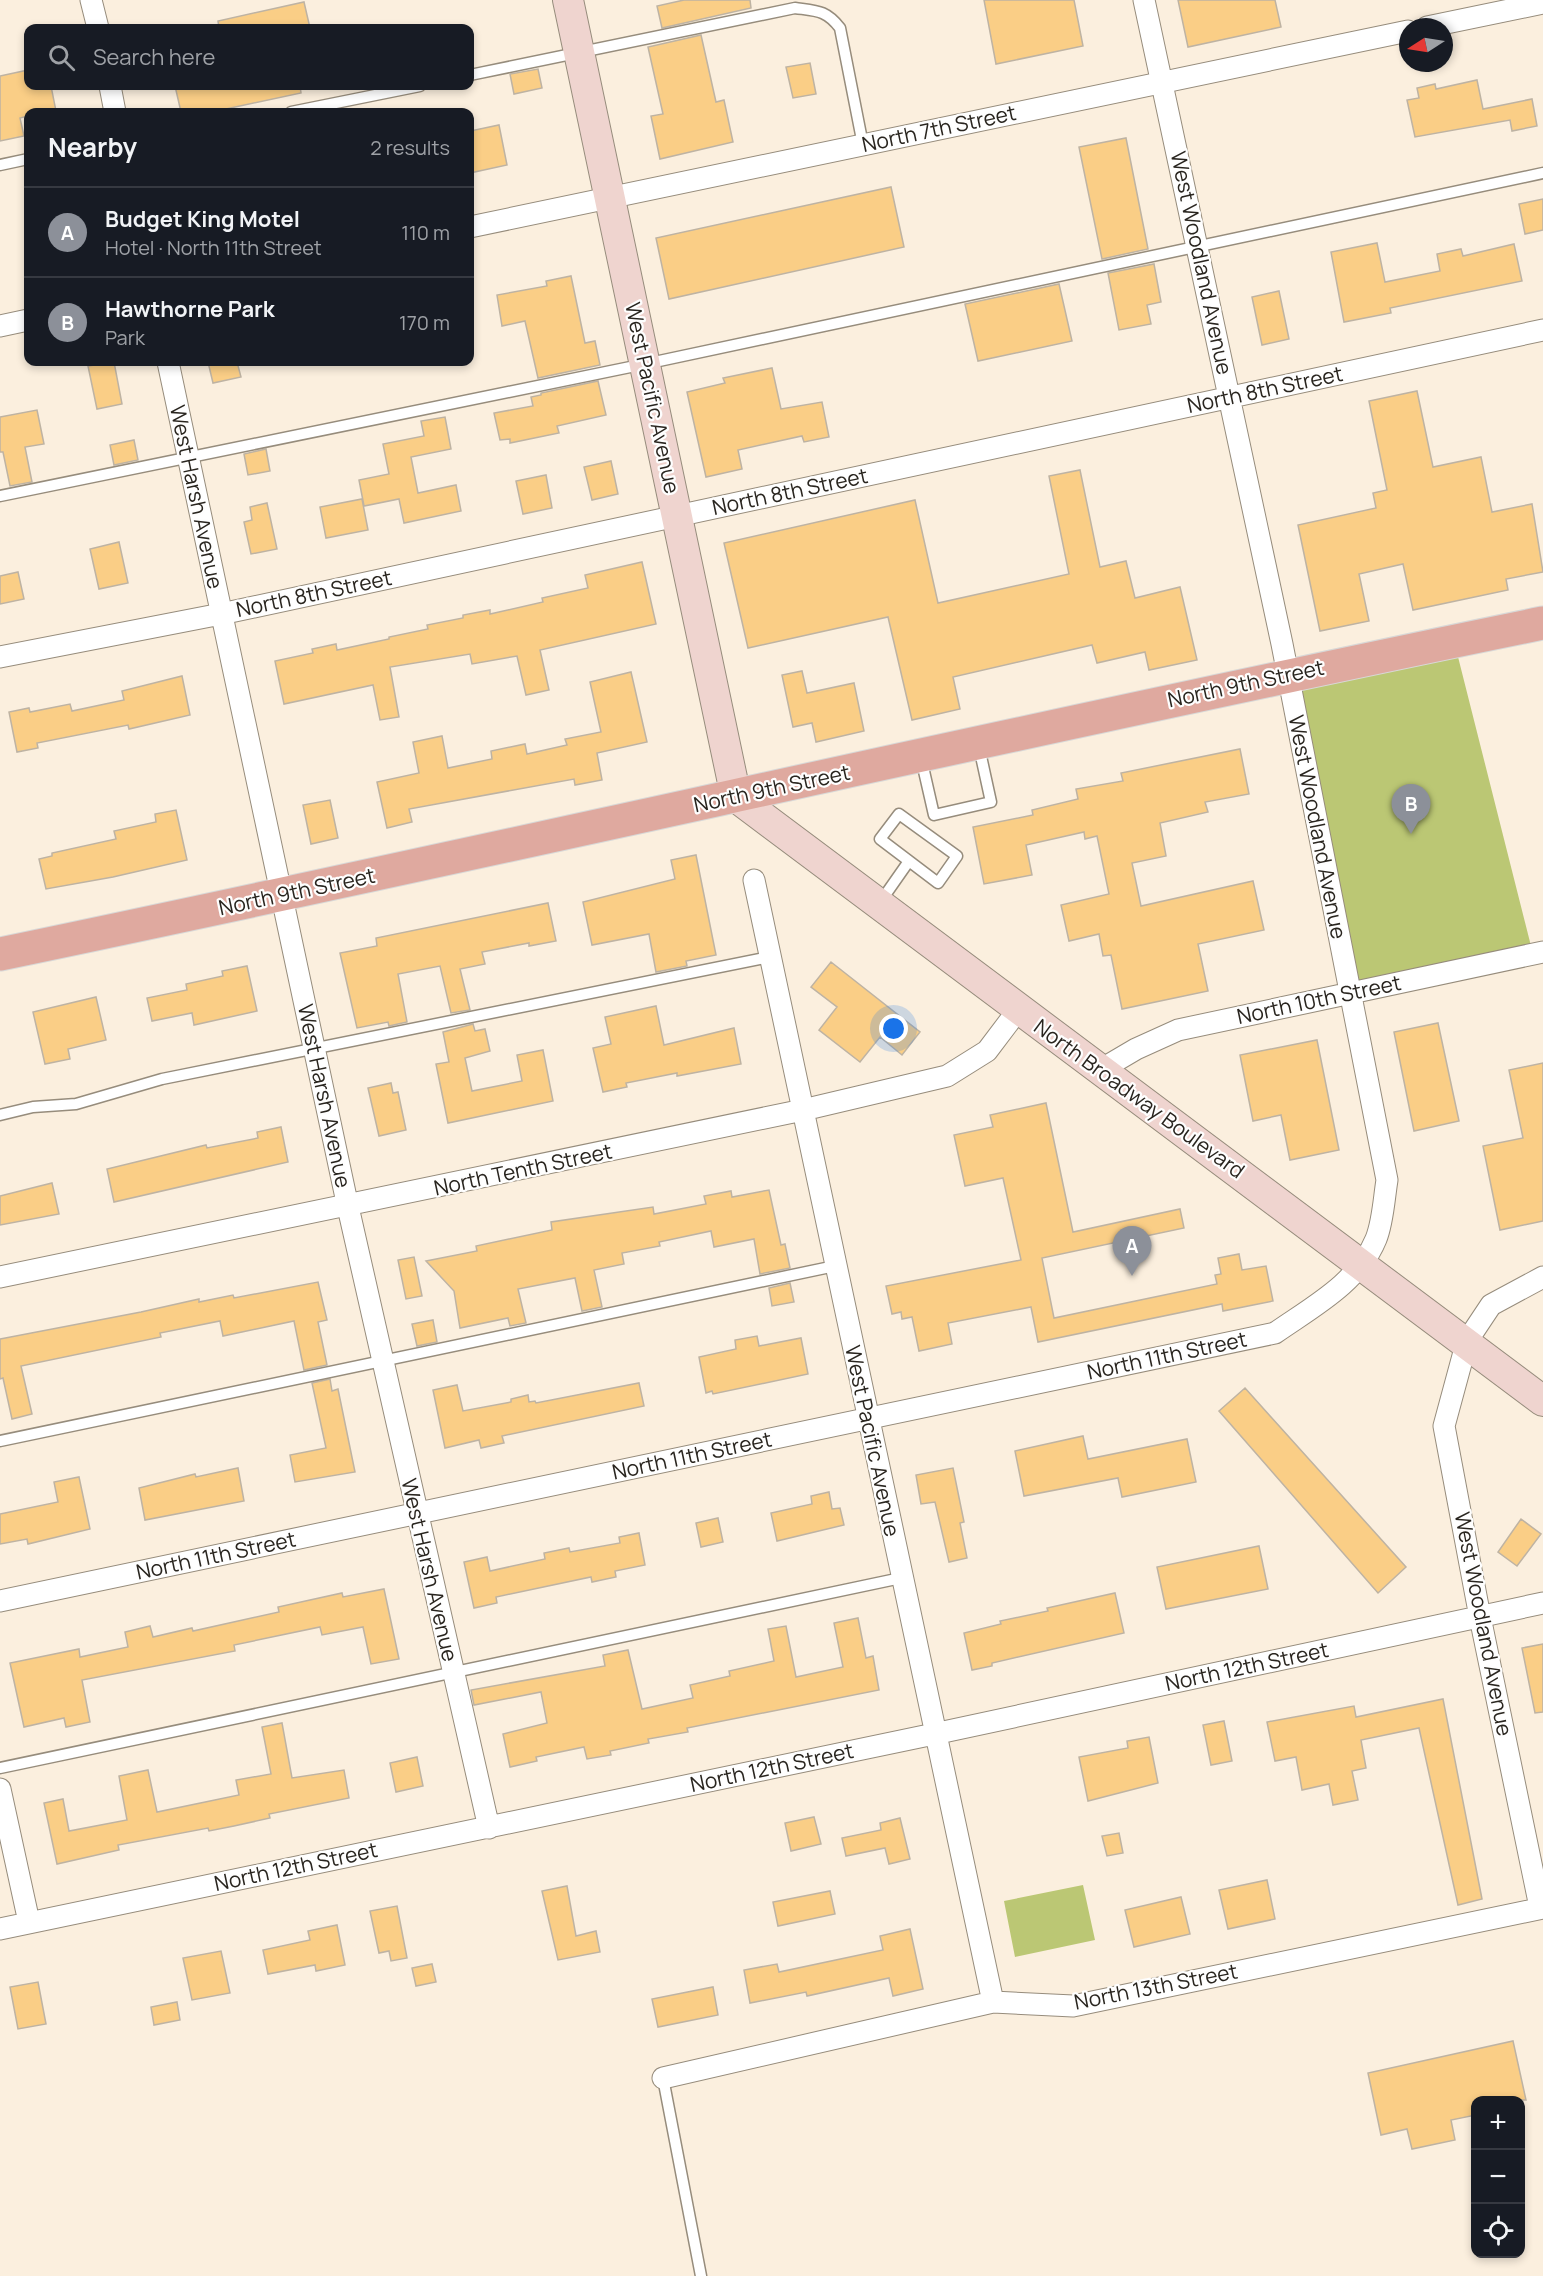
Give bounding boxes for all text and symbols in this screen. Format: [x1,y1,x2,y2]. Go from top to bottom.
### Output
north arrow [1399,18,1453,72]
search box [24,24,474,90]
icon: search [45,41,78,74]
text: Search here [93,42,215,72]
street label: North 7th Street [859,98,1018,158]
text: Nearby [48,129,137,165]
text: 2 results [370,134,450,161]
street label: West Woodland Avenue [1165,149,1239,377]
text: Budget King Motel [105,204,300,234]
text: A [61,219,74,246]
text: 110 m [401,219,450,246]
text: Hotel · North 11th Street [105,234,322,261]
text: Hawthorne Park [105,294,275,324]
street label: West Pacific Avenue [619,300,687,496]
text: B [61,309,74,336]
text: 170 m [399,309,450,336]
text: Park [105,324,145,351]
street label: North 8th Street [1184,359,1345,419]
street label: West Harsh Avenue [164,402,230,591]
street label: North 8th Street [709,461,870,521]
street label: North 8th Street [233,563,394,623]
street label: North 9th Street [1165,653,1327,713]
street label: West Woodland Avenue [1283,712,1353,941]
street label: North 9th Street [691,758,853,818]
pin: B [1392,784,1430,834]
street label: North 9th Street [216,861,378,921]
street label: North 10th Street [1234,968,1403,1030]
street label: West Harsh Avenue [292,1001,358,1190]
street label: North Broadway Boulevard [1029,1012,1251,1184]
your location [879,1014,908,1043]
street label: North Tenth Street [431,1136,614,1202]
pin: A [1112,1226,1152,1276]
street label: North 11th Street [1084,1324,1249,1386]
street label: West Pacific Avenue [839,1343,907,1539]
street label: North 11th Street [609,1424,774,1486]
street label: West Harsh Avenue [395,1475,465,1664]
street label: West Woodland Avenue [1449,1509,1519,1738]
street label: North 11th Street [133,1524,298,1586]
street label: North 12th Street [1163,1635,1331,1697]
street label: North 12th Street [688,1736,856,1798]
street label: North 12th Street [212,1835,380,1897]
street label: North 13th Street [1072,1956,1240,2016]
map controls [1471,2096,1525,2258]
button: + [1471,2096,1525,2150]
button: − [1471,2150,1525,2204]
button: locate [1471,2204,1525,2258]

